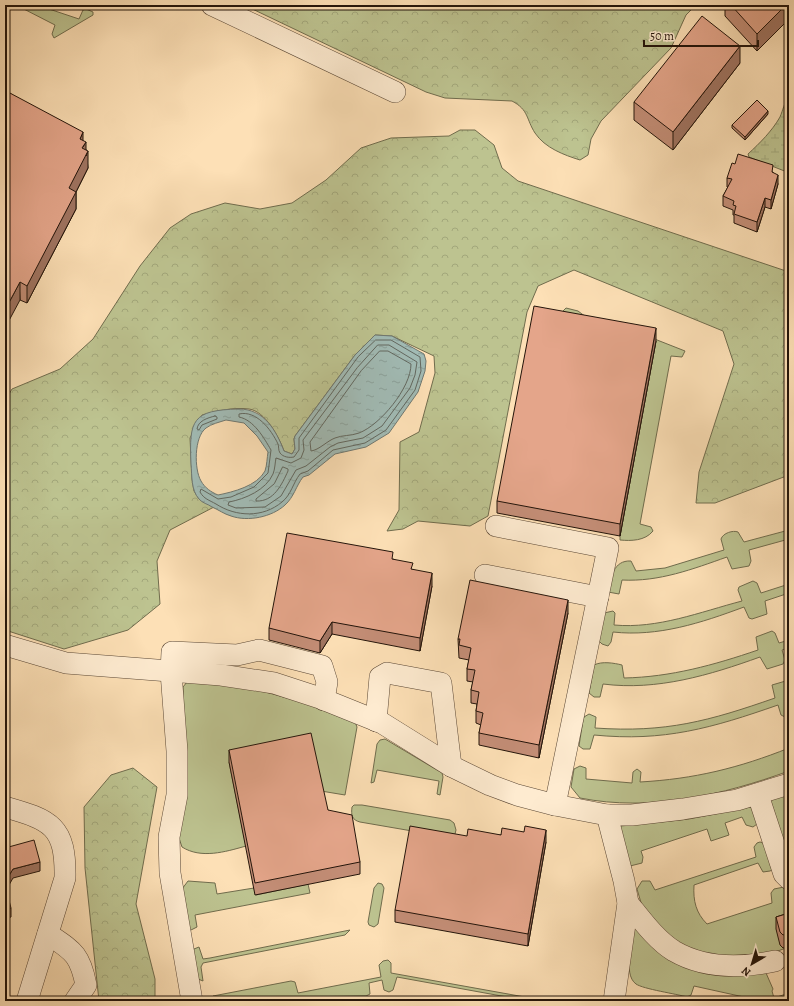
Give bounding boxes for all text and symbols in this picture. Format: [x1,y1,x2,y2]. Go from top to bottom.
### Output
scale bar [644,22,758,48]
text: 50 m [650,28,674,44]
north arrow [732,944,772,984]
text: N [738,963,754,980]

